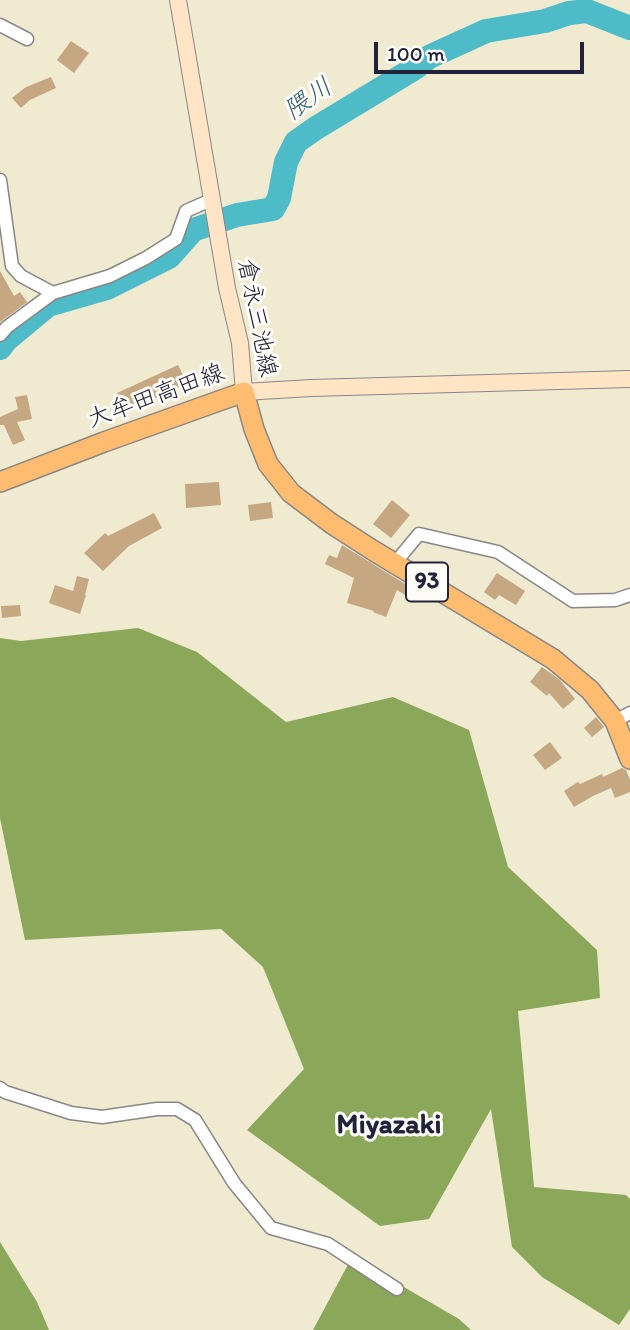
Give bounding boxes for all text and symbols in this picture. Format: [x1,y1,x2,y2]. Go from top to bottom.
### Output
scale bar [378,28,588,72]
text: 100 m [387,41,445,66]
water label: 隈川 [279,72,339,128]
street label: 倉永三池線 [230,256,282,380]
street label: 大牟田高田線 [83,359,229,435]
road number: 93 [406,562,448,602]
district label: Miyazaki [337,1109,441,1143]

